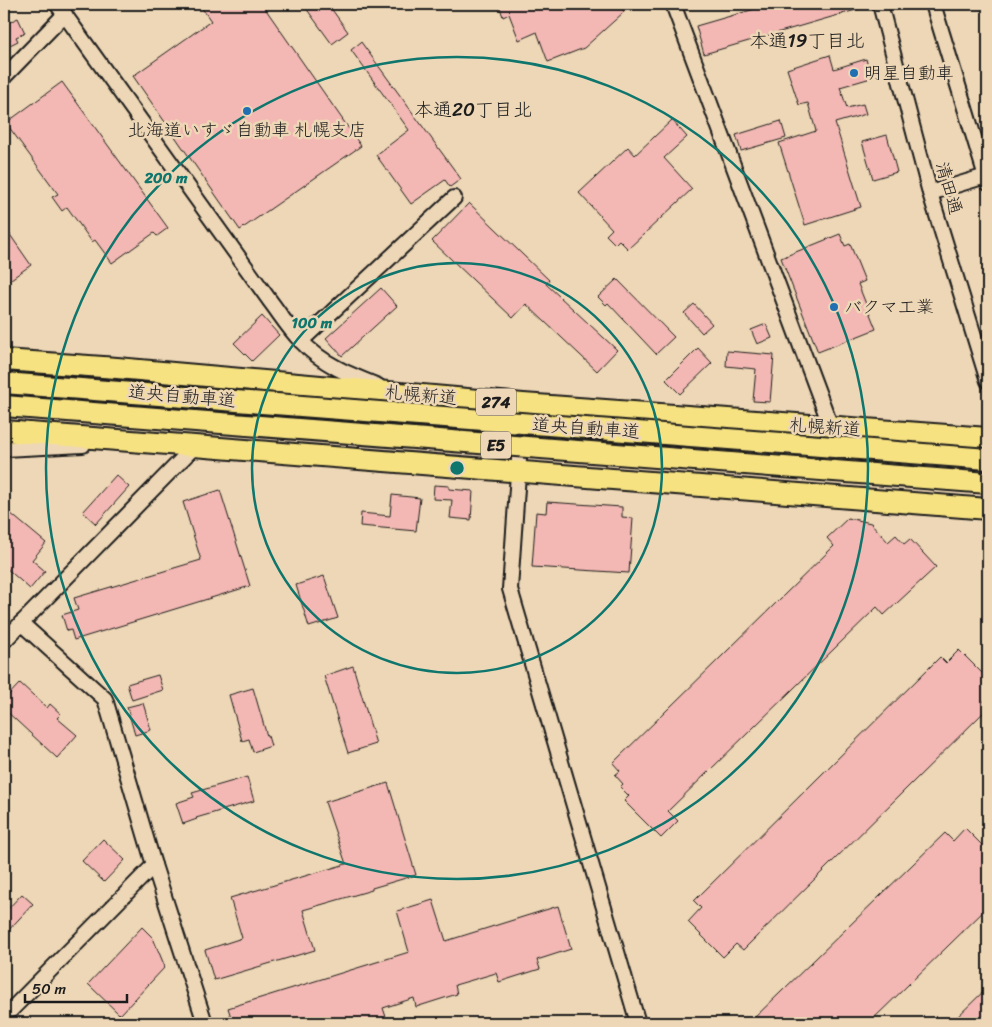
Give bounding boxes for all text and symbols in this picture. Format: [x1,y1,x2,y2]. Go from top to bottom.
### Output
district label: 本通19丁目北 [750,24,864,57]
place label: 明星自動車 [864,57,954,89]
marker: 明星自動車 [848,67,860,79]
district label: 本通20丁目北 [414,93,532,126]
marker: 北海道いすゞ自動車 札幌支店 [241,105,253,117]
place label: 北海道いすゞ自動車 札幌支店 [128,114,366,146]
street label: 清田通 [926,158,972,218]
text: 200 m [143,165,188,191]
place label: バクマ工業 [844,291,934,323]
marker: バクマ工業 [828,301,840,313]
text: 100 m [292,310,333,336]
street label: 道央自動車道 [127,375,237,417]
street label: 札幌新道 [384,376,458,414]
road number: 274 [476,388,516,416]
street label: 道央自動車道 [531,408,641,448]
street label: 札幌新道 [788,409,862,445]
road number: E5 [481,432,511,458]
centre of rings [448,459,466,477]
scale bar [25,972,128,1004]
text: 50 m [32,976,67,1002]

